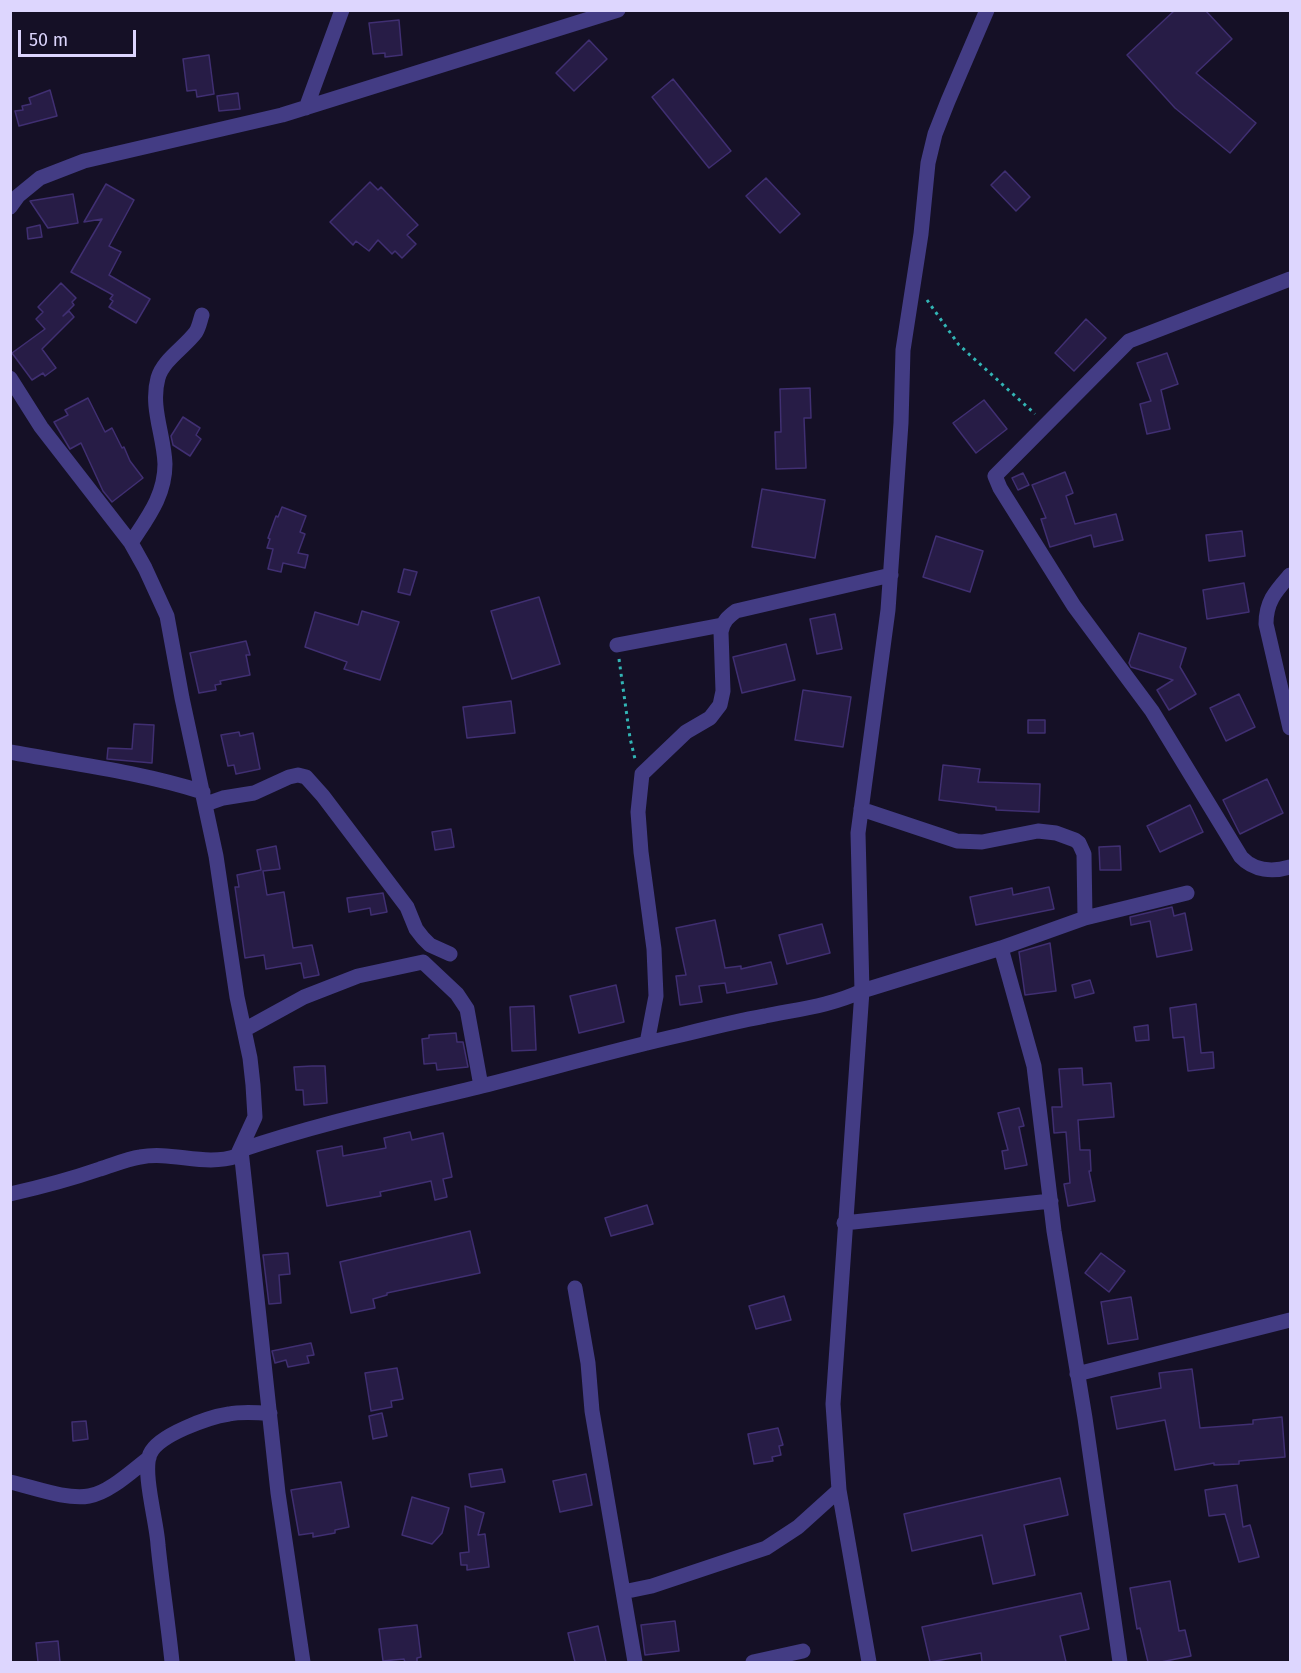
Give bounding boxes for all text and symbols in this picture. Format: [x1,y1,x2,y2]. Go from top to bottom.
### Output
scale bar [21,18,140,56]
text: 50 m [29,29,68,51]

